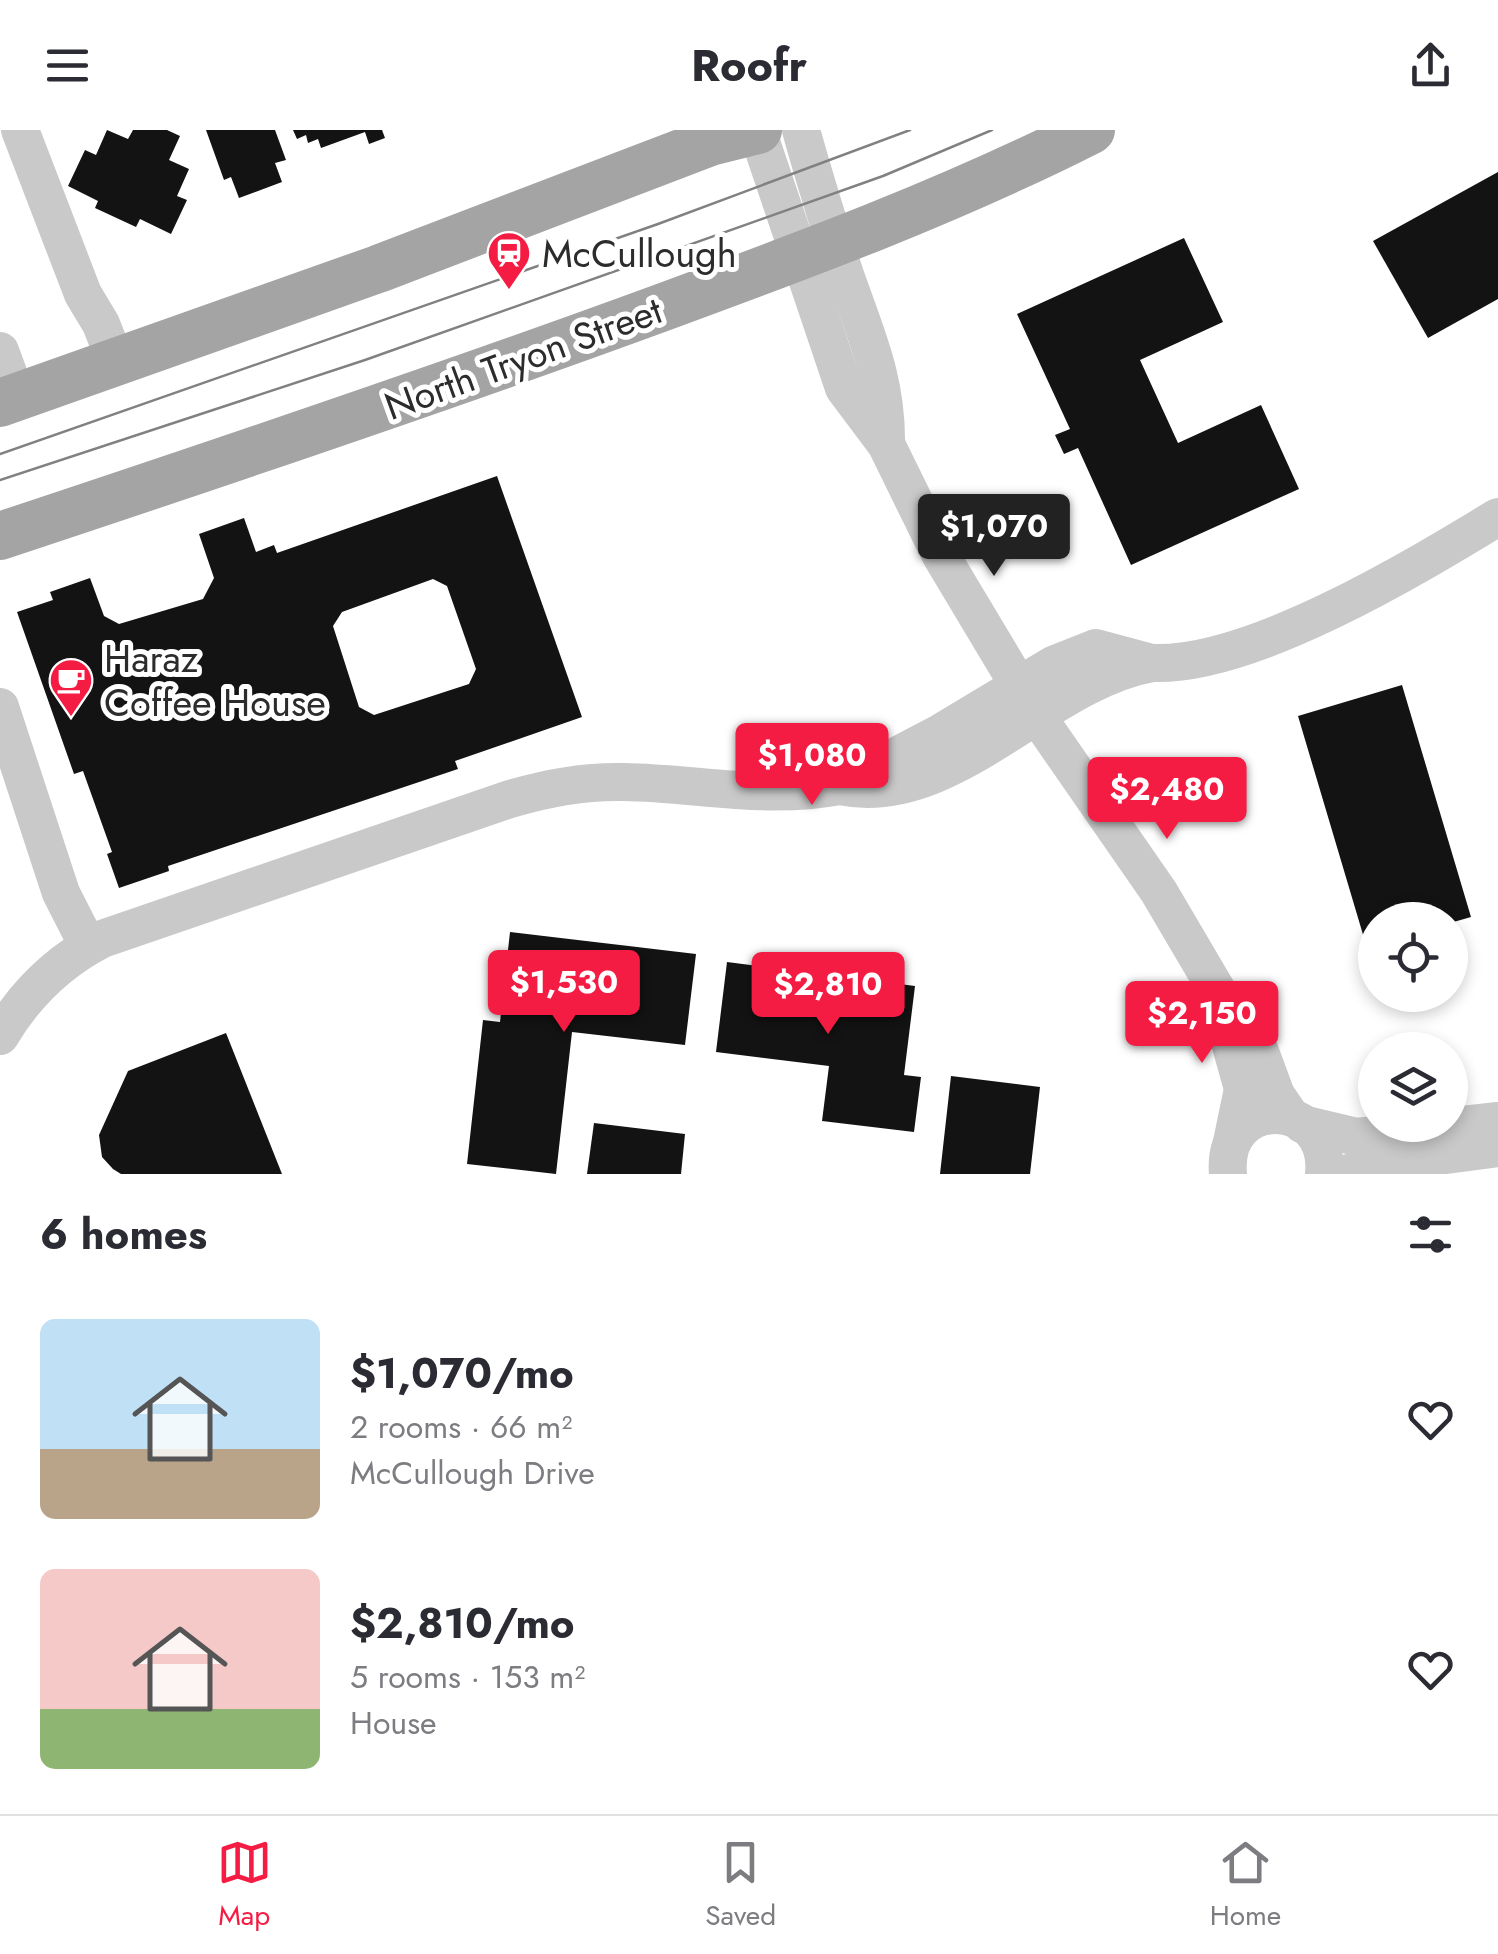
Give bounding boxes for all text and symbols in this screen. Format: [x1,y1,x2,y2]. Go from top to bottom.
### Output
text: Roofr [691,33,807,98]
icon: menu [40,38,95,93]
icon: share [1403,38,1458,93]
place label: McCullough [542,226,737,281]
station icon: McCullough [486,230,532,291]
street label: North Tryon Street [377,282,669,434]
pin: $1,070 [913,494,1075,579]
text: $1,070 [940,503,1048,549]
place label: Haraz Coffee House [104,631,326,730]
cafe icon: Haraz Coffee House [48,657,94,718]
pin: $1,080 [731,723,893,808]
text: $1,080 [758,732,867,778]
pin: $2,480 [1086,757,1248,842]
text: $2,480 [1110,766,1224,812]
map controls [1358,902,1468,1142]
button: locate [1358,902,1468,1012]
pin: $1,530 [483,950,645,1035]
pin: $2,810 [747,952,909,1037]
text: $1,530 [510,959,618,1005]
text: $2,810 [774,961,882,1007]
pin: $2,150 [1121,981,1283,1066]
text: $2,150 [1147,990,1257,1036]
button: layers [1358,1032,1468,1142]
text: 6 homes [40,1204,207,1265]
icon: filters [1403,1207,1458,1262]
text: $1,070/mo [350,1343,574,1404]
icon: home [120,1359,240,1479]
icon: heart [1403,1392,1458,1447]
text: 2 rooms · 66 m² [350,1404,572,1450]
text: McCullough Drive [350,1450,595,1496]
text: $2,810/mo [350,1593,575,1654]
icon: home [120,1609,240,1729]
icon: heart [1403,1642,1458,1697]
text: 5 rooms · 153 m² [350,1654,585,1700]
text: House [350,1700,437,1746]
tab: Map [217,1835,272,1936]
tab: Saved [705,1835,776,1936]
tab: Home [1210,1835,1281,1936]

